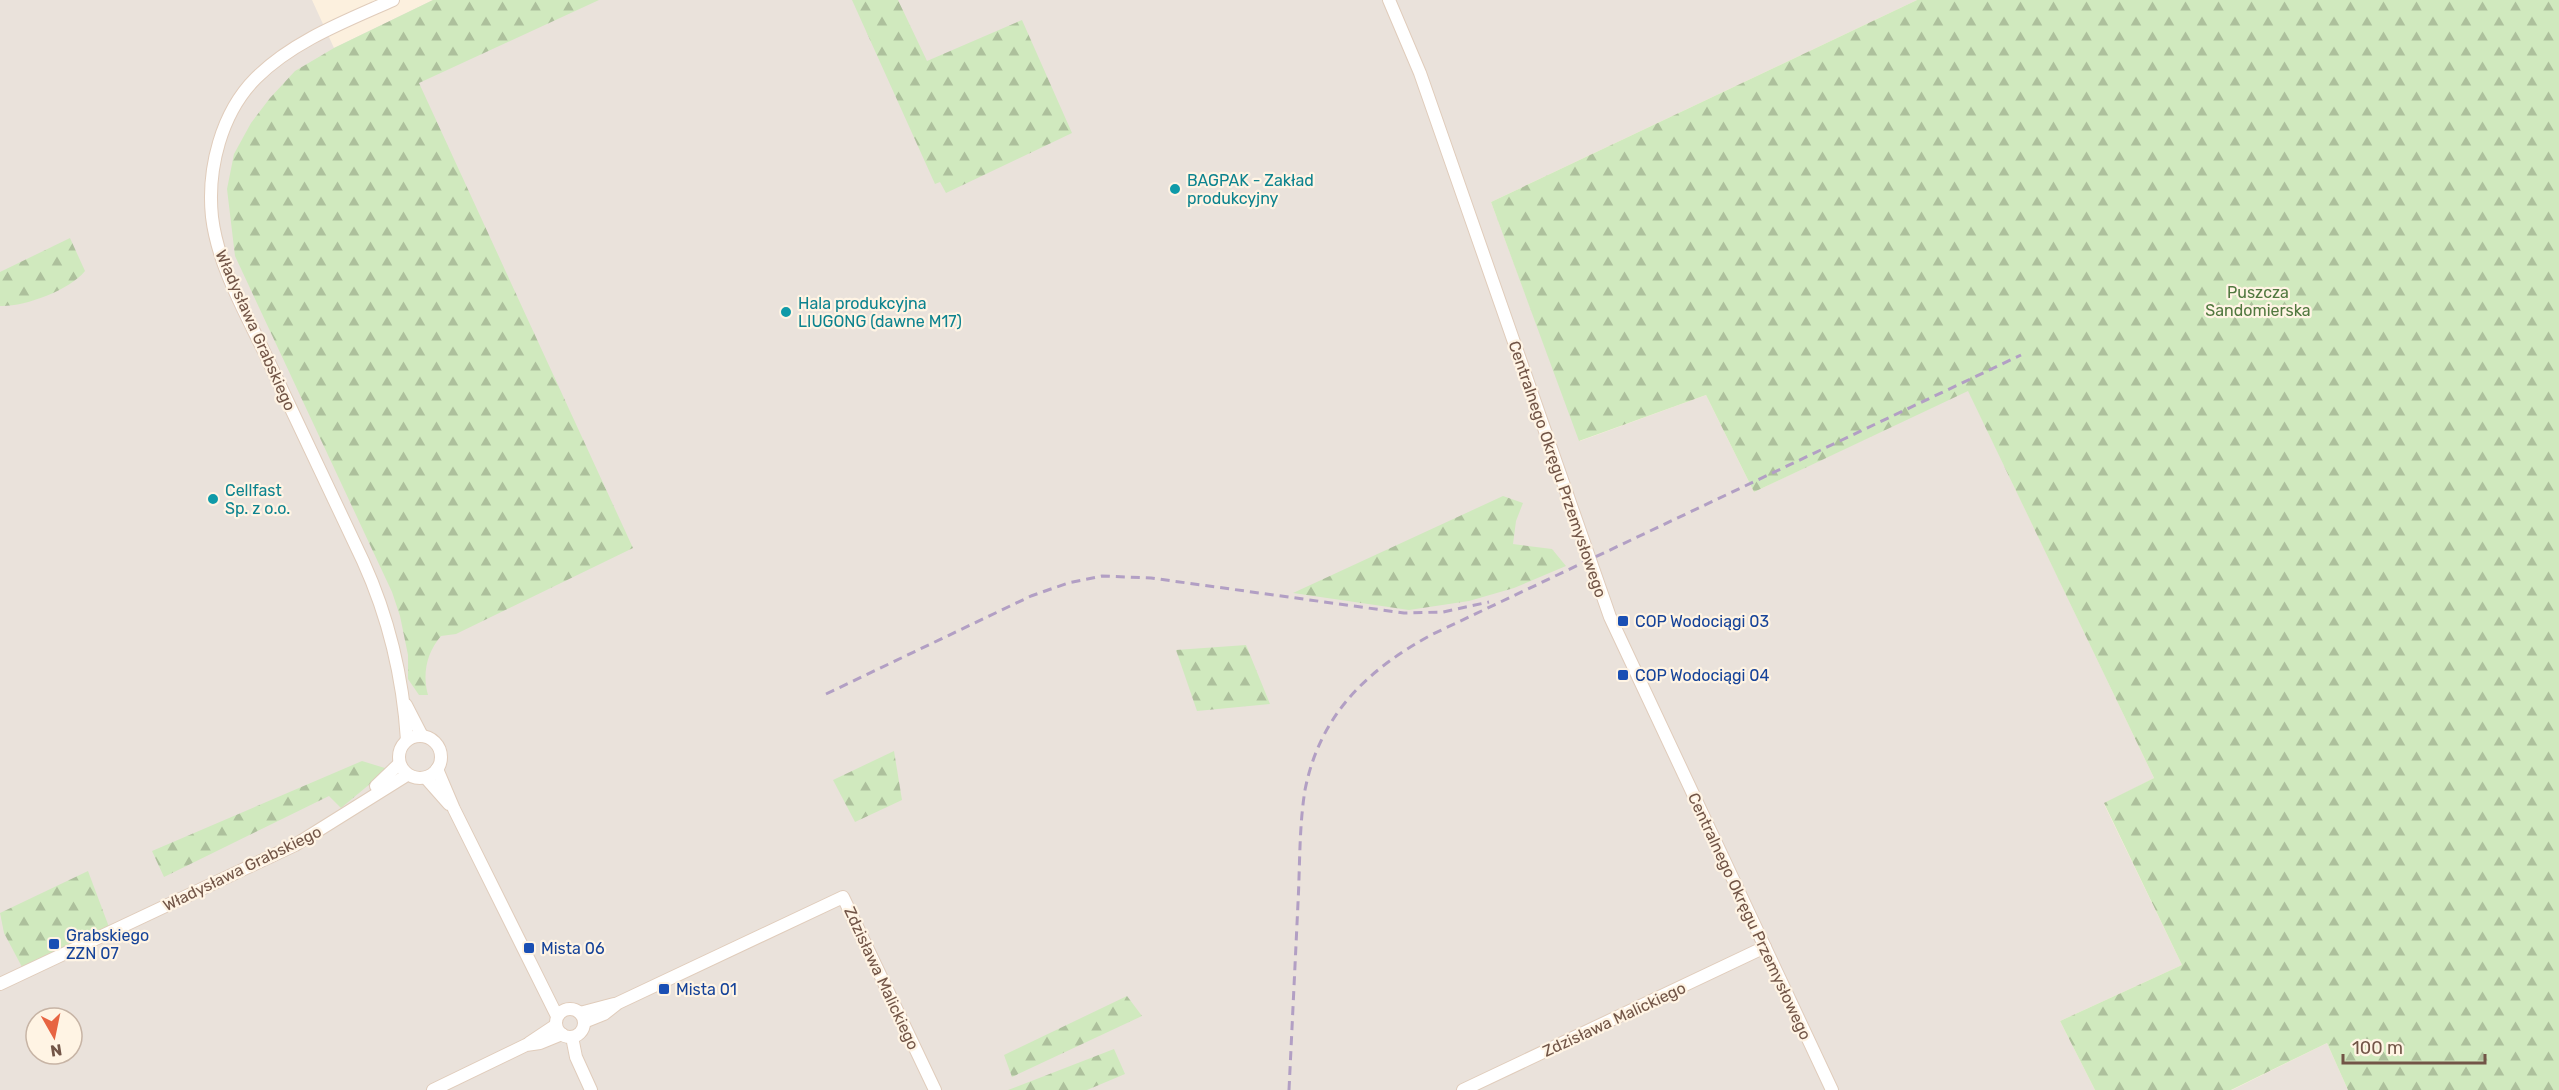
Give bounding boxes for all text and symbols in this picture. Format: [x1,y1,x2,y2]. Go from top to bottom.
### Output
place label: BAGPAK - Zakład produkcyjny [1187,171,1314,208]
marker: BAGPAK - Zakład produkcyjny [1168,182,1182,196]
street label: Władysława Grabskiego [211,247,300,414]
park label: Puszcza Sandomierska [2205,283,2311,320]
place label: Hala produkcyjna LIUGONG (dawne M17) [798,294,962,331]
marker: Hala produkcyjna LIUGONG (dawne M17) [779,305,793,319]
street label: Centralnego Okręgu Przemysłowego [1504,338,1611,600]
place label: Cellfast Sp. z o.o. [225,481,290,518]
marker: Cellfast Sp. z o.o. [206,492,220,506]
place label: COP Wodociągi 03 [1635,612,1769,631]
marker: COP Wodociągi 03 [1616,614,1630,628]
place label: COP Wodociągi 04 [1635,666,1769,685]
marker: COP Wodociągi 04 [1616,668,1630,682]
street label: Centralnego Okręgu Przemysłowego [1683,790,1815,1043]
street label: Władysława Grabskiego [160,822,325,915]
street label: Zdzisława Malickiego [840,904,923,1053]
place label: Grabskiego ZZN 07 [66,926,149,963]
marker: Grabskiego ZZN 07 [47,937,61,951]
place label: Mista 06 [541,939,605,958]
marker: Mista 06 [522,941,536,955]
street label: Zdzisława Malickiego [1540,978,1689,1061]
place label: Mista 01 [676,980,737,999]
marker: Mista 01 [657,982,671,996]
north arrow [24,1006,84,1066]
scale bar [2343,1027,2486,1065]
text: 100 m [2352,1037,2403,1059]
text: N [49,1040,63,1061]

